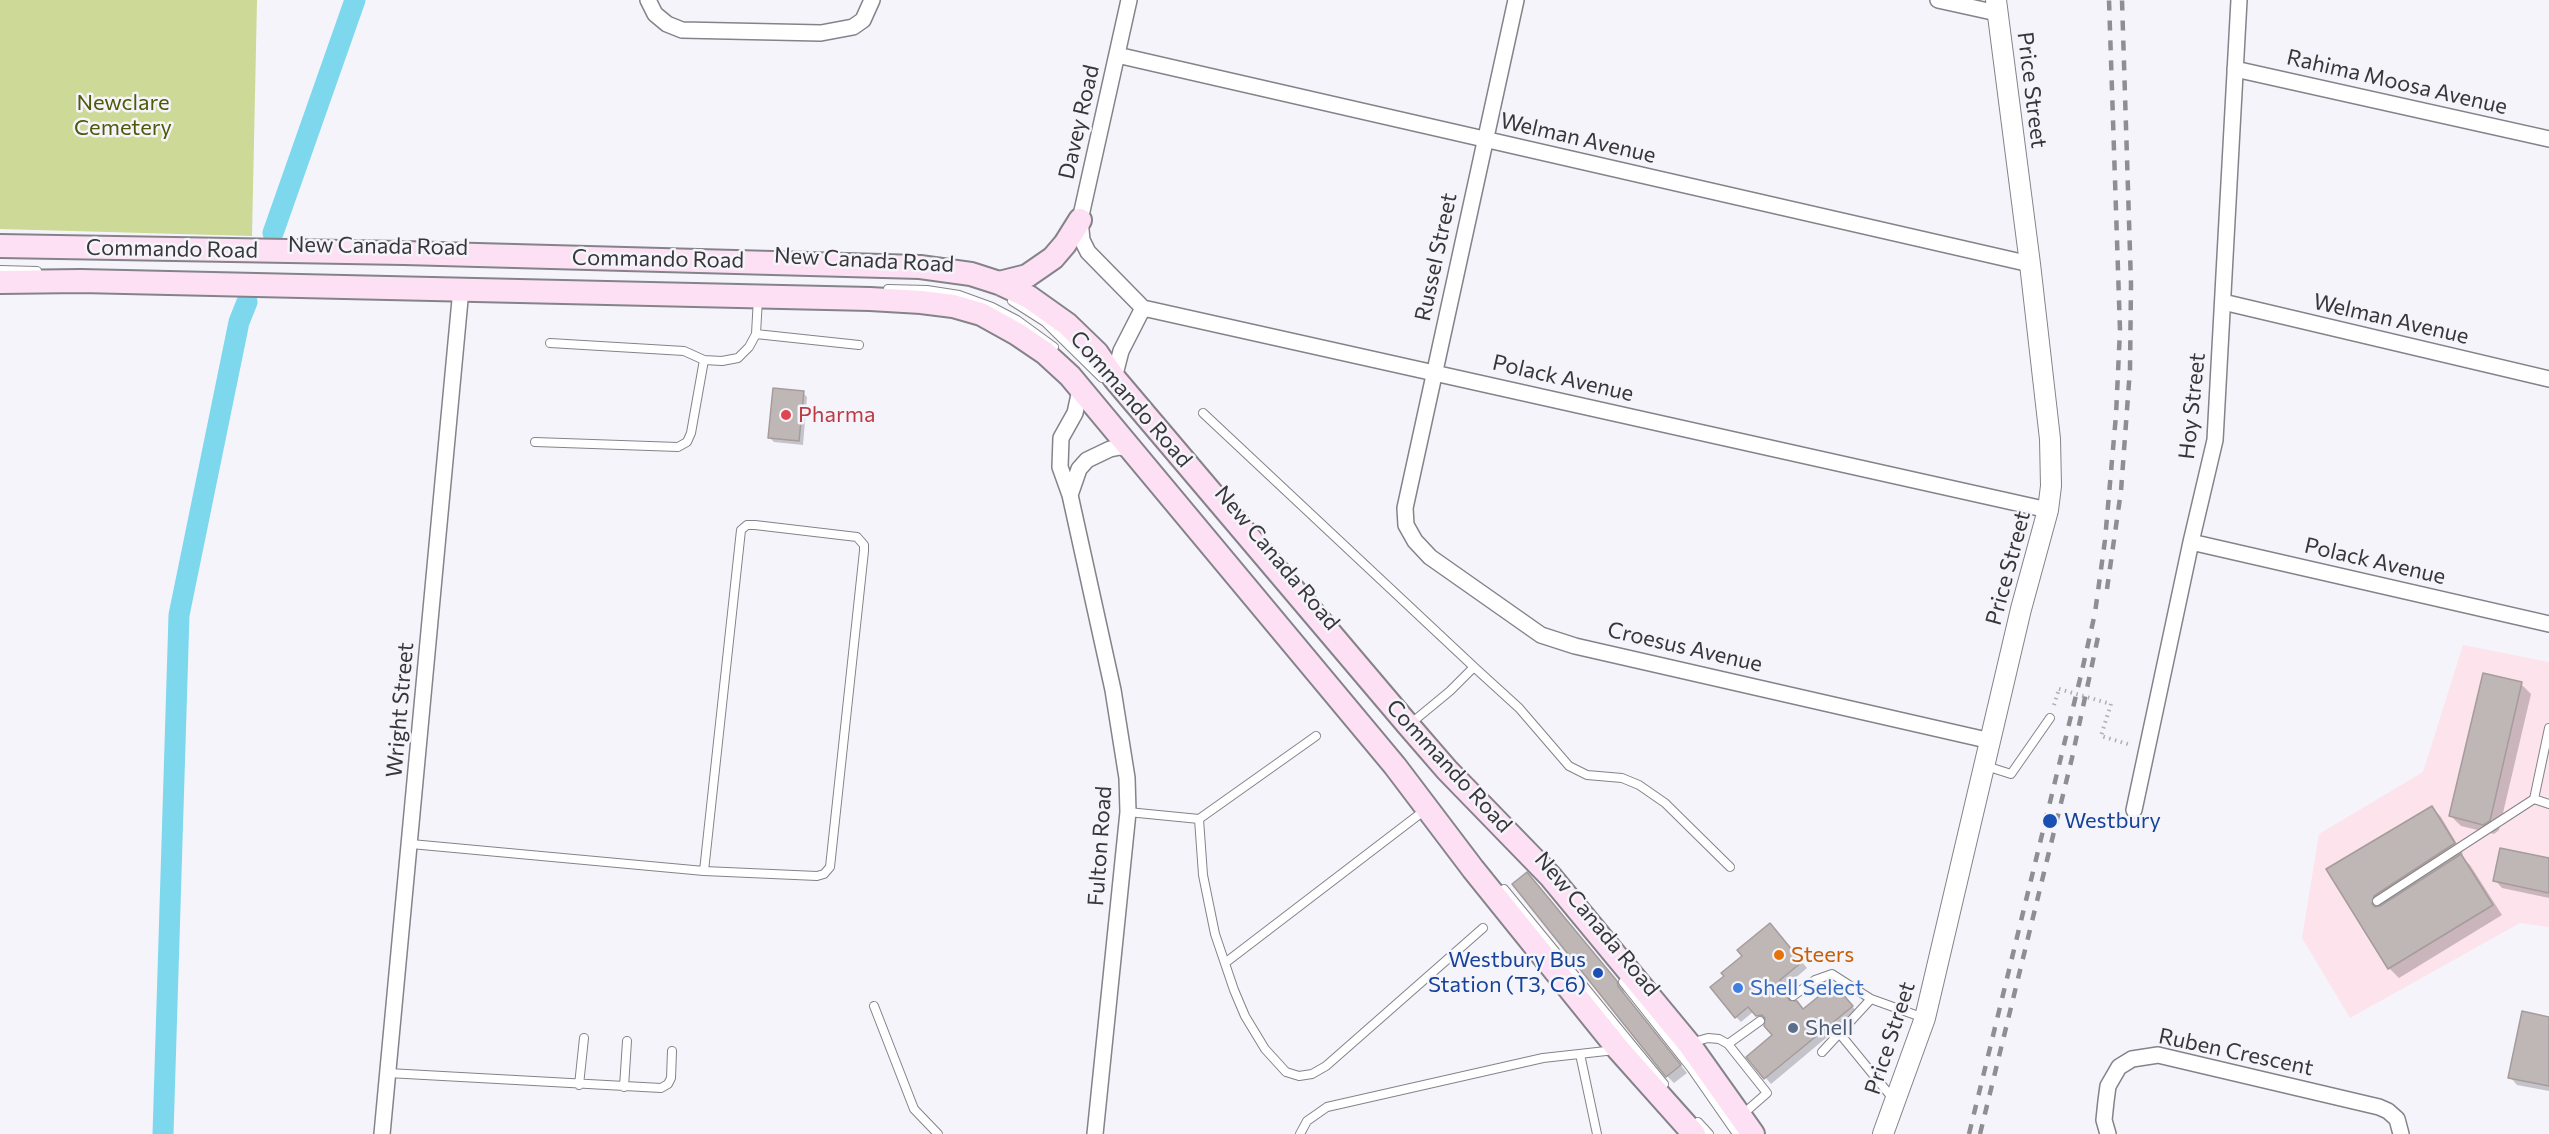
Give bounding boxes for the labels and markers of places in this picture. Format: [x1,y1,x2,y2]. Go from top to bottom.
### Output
place label: Pharma [798,402,875,428]
marker: Pharma [779,408,793,422]
place label: Westbury [2064,808,2161,834]
marker: Westbury [2041,812,2059,830]
place label: Steers [1791,942,1854,968]
place label: Westbury Bus Station (T3, C6) [1428,947,1586,998]
marker: Steers [1772,948,1786,962]
marker: Westbury Bus Station (T3, C6) [1591,966,1605,980]
place label: Shell Select [1750,975,1864,1001]
marker: Shell Select [1731,981,1745,995]
place label: Shell [1805,1015,1853,1041]
marker: Shell [1786,1021,1800,1035]

